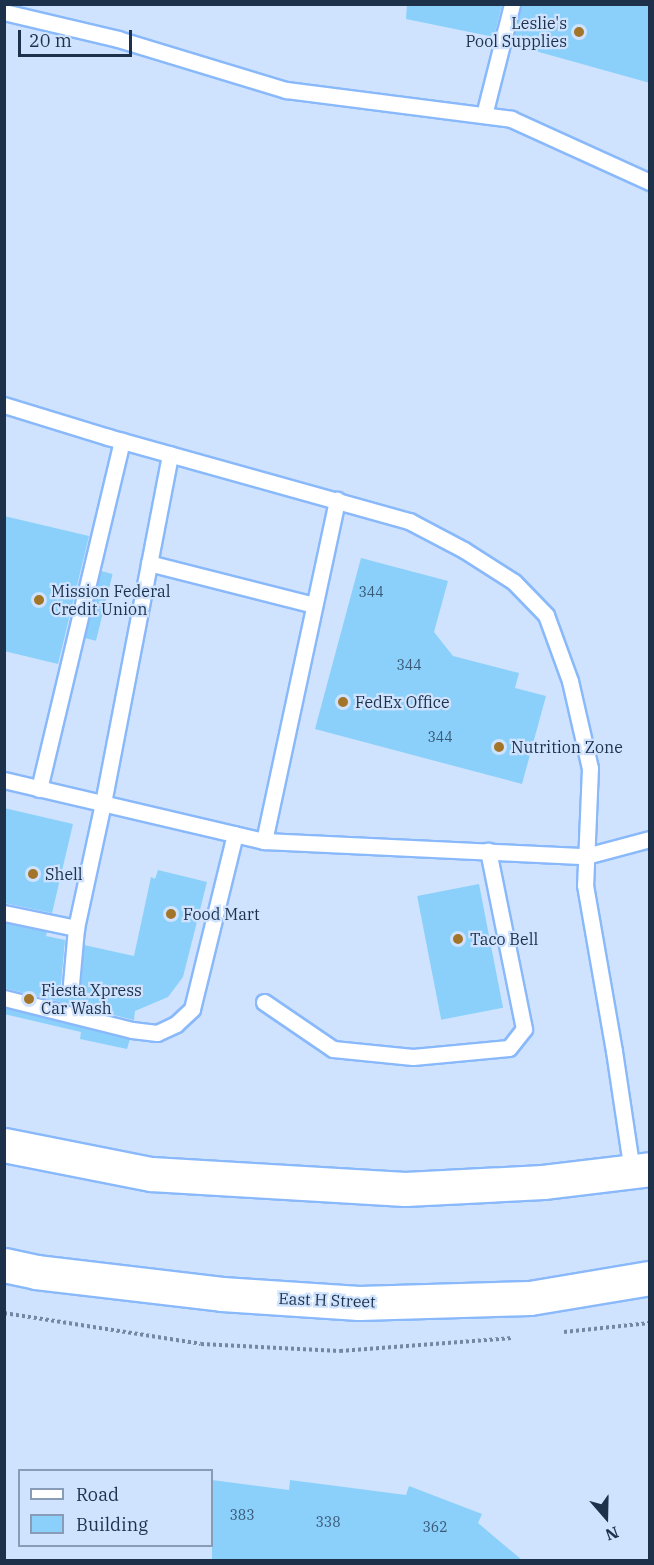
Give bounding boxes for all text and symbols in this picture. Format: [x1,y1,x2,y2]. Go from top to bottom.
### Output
place label: Leslie's Pool Supplies [465,13,567,51]
scale bar [21,18,135,56]
marker: Leslie's Pool Supplies [572,25,586,39]
text: 20 m [29,29,72,52]
place label: Mission Federal Credit Union [51,581,171,619]
house number: 344 [358,584,384,600]
marker: Mission Federal Credit Union [32,593,46,607]
house number: 344 [396,657,422,673]
place label: FedEx Office [355,692,450,712]
marker: FedEx Office [336,695,350,709]
house number: 344 [427,729,453,745]
place label: Nutrition Zone [511,737,623,757]
marker: Nutrition Zone [492,740,506,754]
place label: Shell [45,864,83,884]
marker: Shell [26,867,40,881]
place label: Food Mart [183,904,260,924]
marker: Food Mart [164,907,178,921]
place label: Taco Bell [470,929,538,949]
marker: Taco Bell [451,932,465,946]
place label: Fiesta Xpress Car Wash [41,980,142,1018]
marker: Fiesta Xpress Car Wash [22,992,36,1006]
street label: East H Street [278,1289,376,1311]
legend [18,1469,213,1547]
text: Road [76,1483,119,1506]
north arrow [576,1487,636,1547]
house number: 383 [229,1507,255,1523]
text: Building [76,1513,148,1536]
house number: 338 [315,1514,341,1530]
house number: 362 [422,1519,448,1535]
text: N [603,1522,622,1545]

